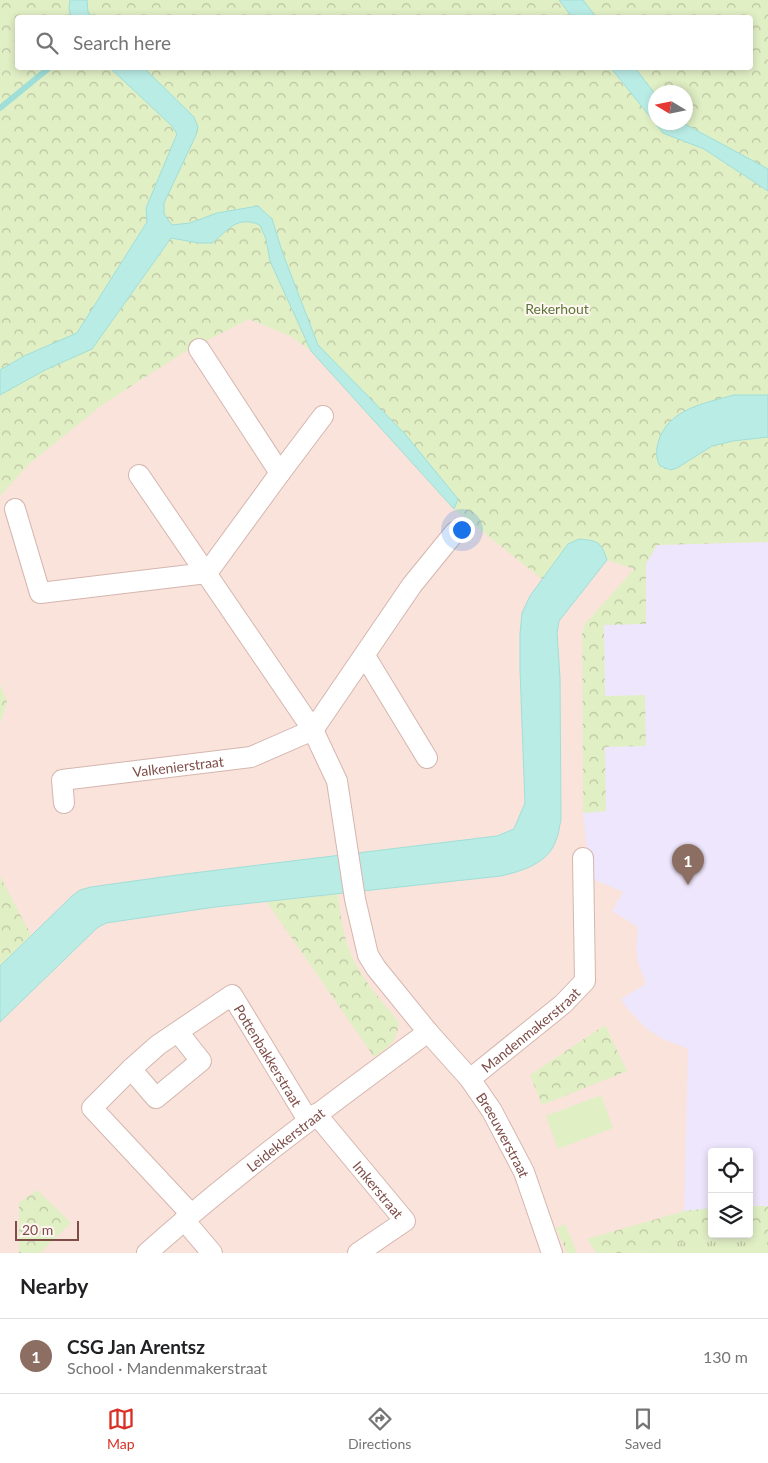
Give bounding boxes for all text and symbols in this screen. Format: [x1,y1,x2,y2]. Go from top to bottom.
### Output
search box [15,15,753,70]
icon: search [33,29,61,57]
text: Search here [73,31,171,54]
north arrow [648,85,693,130]
park label: Rekerhout [525,300,589,317]
your location [449,517,475,543]
street label: Valkenierstraat [132,752,224,780]
pin: 1 [672,844,704,885]
street label: Mandenmakerstraat [477,984,583,1075]
street label: Pottenbakkerstraat [231,1001,306,1109]
street label: Breeuwerstraat [473,1089,534,1179]
street label: Leidekkerstraat [243,1104,327,1175]
map controls [708,1148,753,1238]
button: locate [708,1148,753,1193]
street label: Imkerstraat [350,1157,407,1221]
button: layers [708,1193,753,1238]
scale bar [15,1218,79,1241]
text: 20 m [22,1221,53,1238]
text: Nearby [20,1273,88,1298]
text: CSG Jan Arentsz [67,1335,205,1358]
text: 1 [31,1347,41,1366]
text: 130 m [703,1347,748,1366]
text: School · Mandenmakerstraat [67,1358,267,1377]
tab: Map [107,1405,135,1452]
tab: Directions [348,1405,411,1452]
tab: Saved [625,1405,661,1452]

